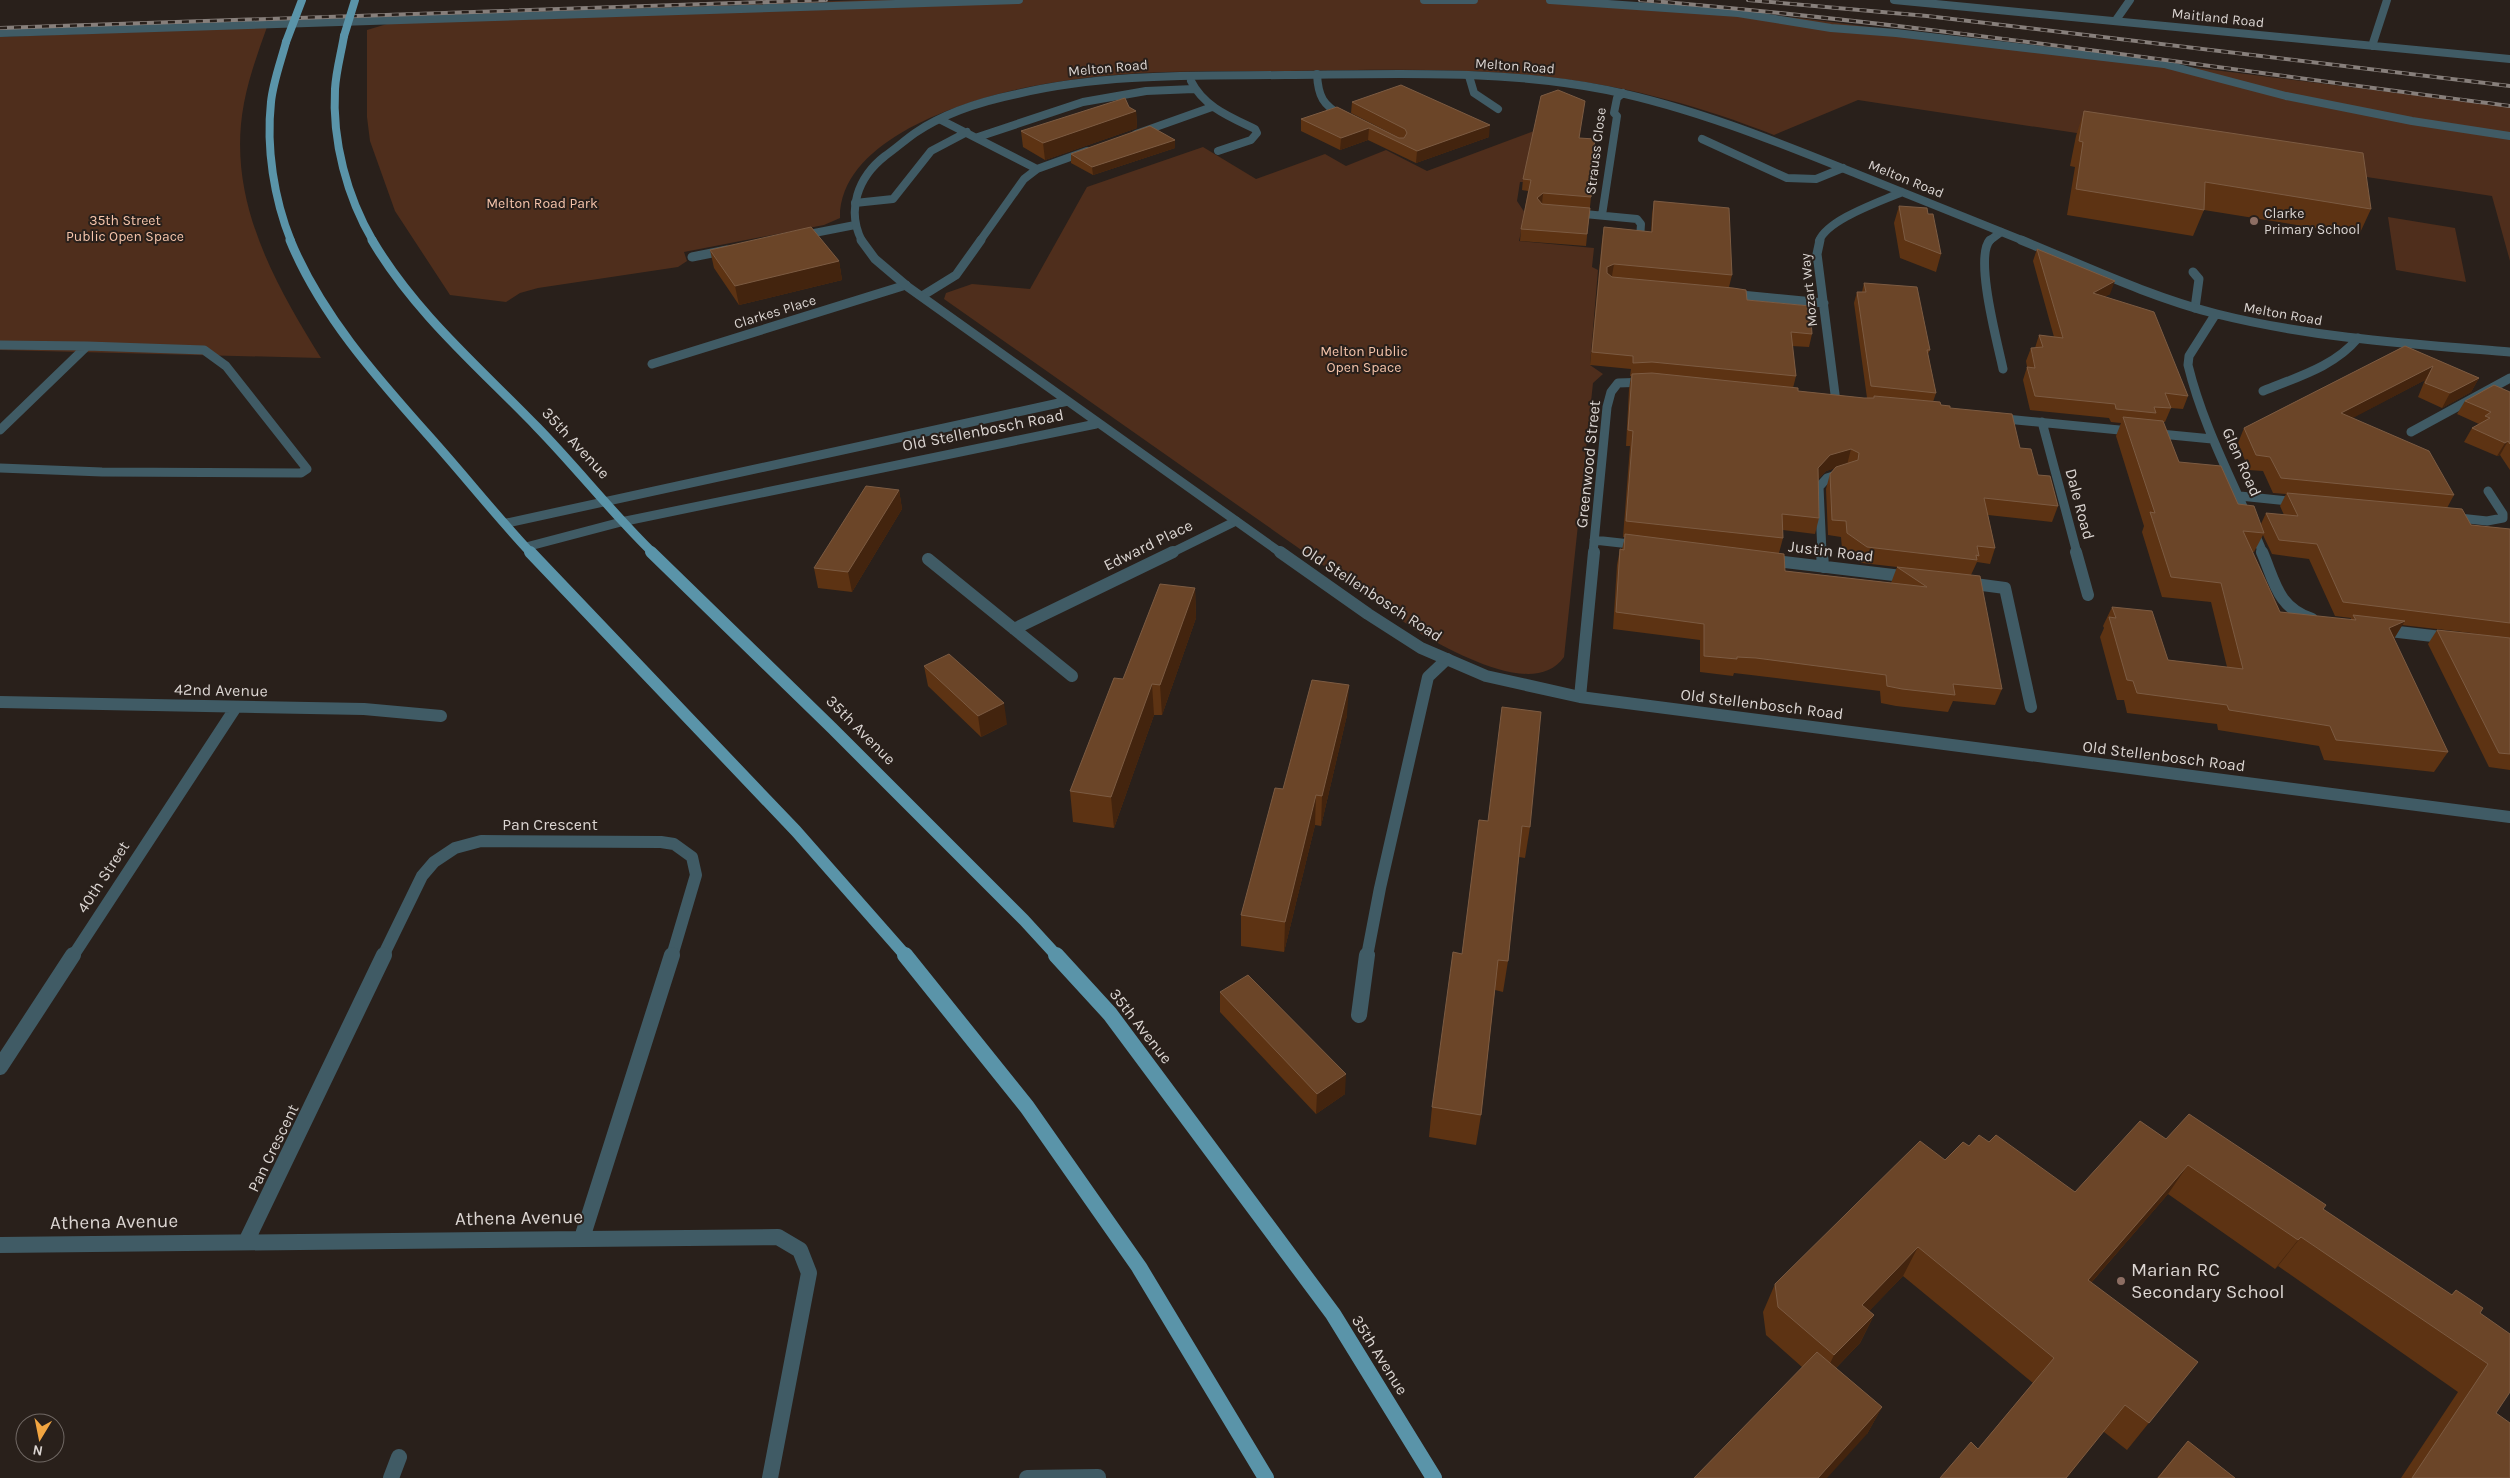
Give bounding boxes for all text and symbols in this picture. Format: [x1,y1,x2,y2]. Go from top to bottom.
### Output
street label: Maitland Road [2171,5,2265,31]
street label: Melton Road [1475,55,1555,77]
street label: Melton Road [1067,56,1149,80]
street label: Strauss Close [1582,106,1610,196]
street label: Melton Road [1866,156,1946,202]
park label: Melton Road Park [486,195,598,212]
place label: Clarke Primary School [2264,205,2360,238]
park label: 35th Street Public Open Space [66,212,184,245]
marker: Clarke Primary School [2248,215,2260,227]
street label: Mozart Way [1797,252,1821,328]
street label: Clarkes Place [732,291,818,333]
street label: Melton Road [2242,299,2324,329]
park label: Melton Public Open Space [1320,343,1408,376]
street label: Greenwood Street [1572,399,1604,529]
street label: 35th Avenue [538,403,614,483]
street label: Old Stellenbosch Road [901,405,1065,455]
street label: Glen Road [2218,425,2266,499]
street label: Dale Road [2061,466,2099,542]
street label: Edward Place [1100,515,1196,575]
street label: Justin Road [1787,536,1875,566]
street label: Old Stellenbosch Road [1298,540,1446,646]
street label: 42nd Avenue [174,680,268,700]
street label: Old Stellenbosch Road [1679,685,1845,723]
street label: 35th Avenue [822,691,900,769]
street label: Old Stellenbosch Road [2081,737,2247,775]
street label: Pan Crescent [502,815,598,834]
street label: 40th Street [73,838,133,916]
street label: 35th Avenue [1106,984,1176,1068]
street label: Pan Crescent [244,1101,302,1195]
street label: Athena Avenue [455,1206,583,1230]
street label: Athena Avenue [50,1210,178,1234]
place label: Marian RC Secondary School [2131,1259,2285,1303]
marker: Marian RC Secondary School [2115,1275,2127,1287]
street label: 35th Avenue [1348,1312,1412,1398]
north arrow [15,1413,65,1463]
text: N [31,1441,44,1460]

